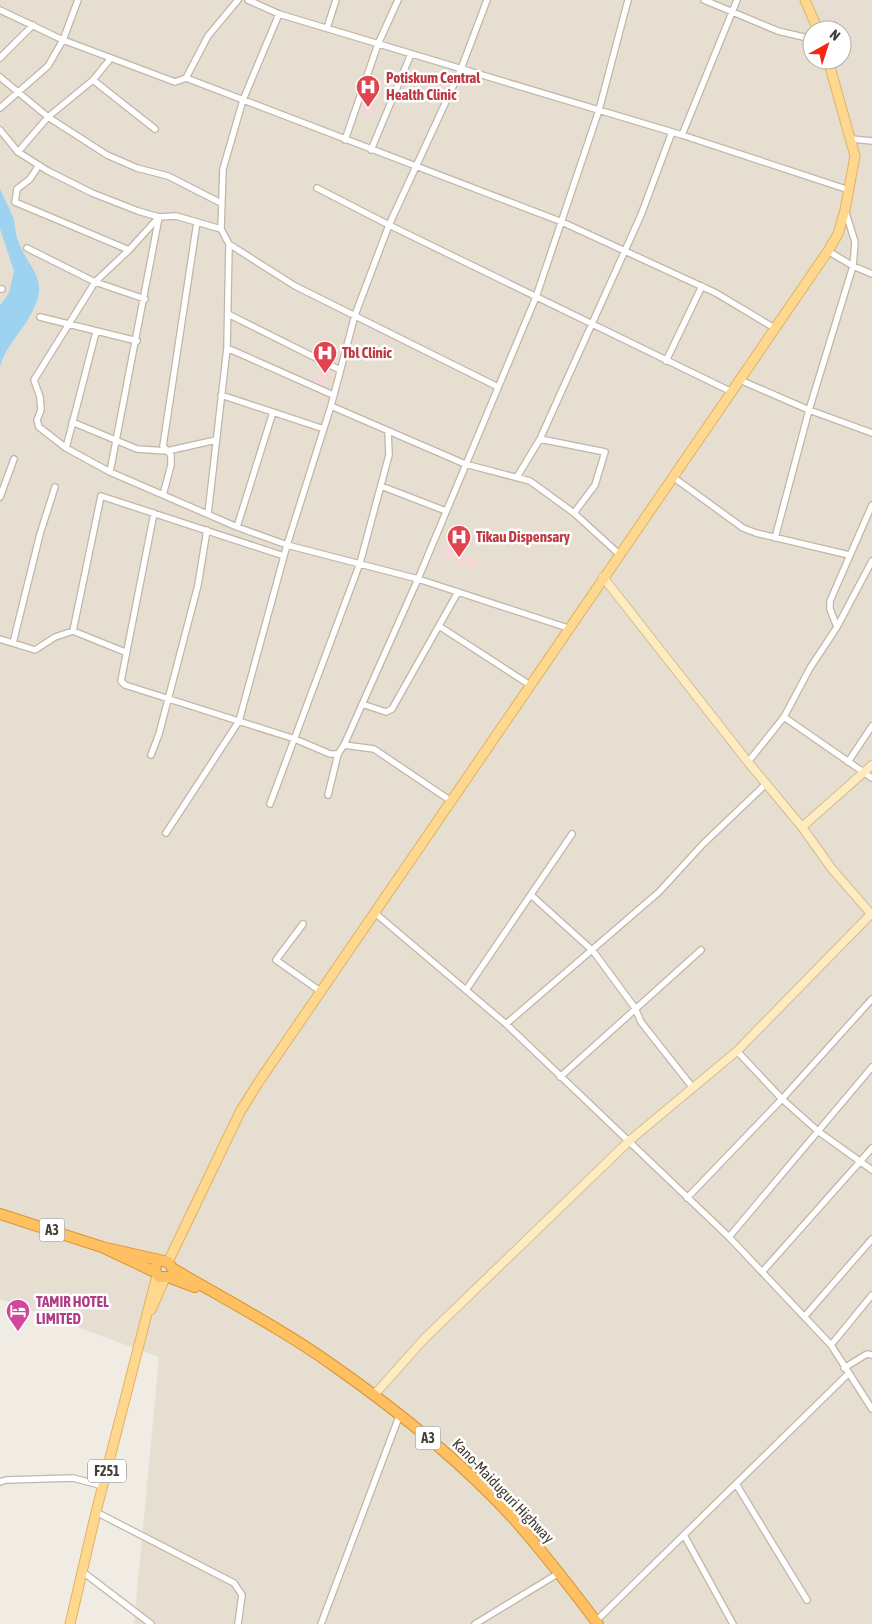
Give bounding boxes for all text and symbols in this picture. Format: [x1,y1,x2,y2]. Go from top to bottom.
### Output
north arrow [802,20,852,70]
text: N [827,26,843,44]
place label: Potiskum Central Health Clinic [386,69,481,103]
hospital icon: Potiskum Central Health Clinic [355,74,381,108]
hospital icon: Tbl Clinic [312,340,338,374]
place label: Tbl Clinic [342,344,392,361]
hospital icon: Tikau Dispensary [446,524,472,558]
place label: Tikau Dispensary [476,528,571,545]
road number: A3 [40,1218,64,1242]
place label: TAMIR HOTEL LIMITED [36,1293,109,1327]
hotel icon: TAMIR HOTEL LIMITED [5,1298,31,1332]
road number: A3 [416,1426,440,1450]
street label: Kano-Maiduguri Highway [449,1435,558,1546]
road number: F251 [88,1460,126,1482]

